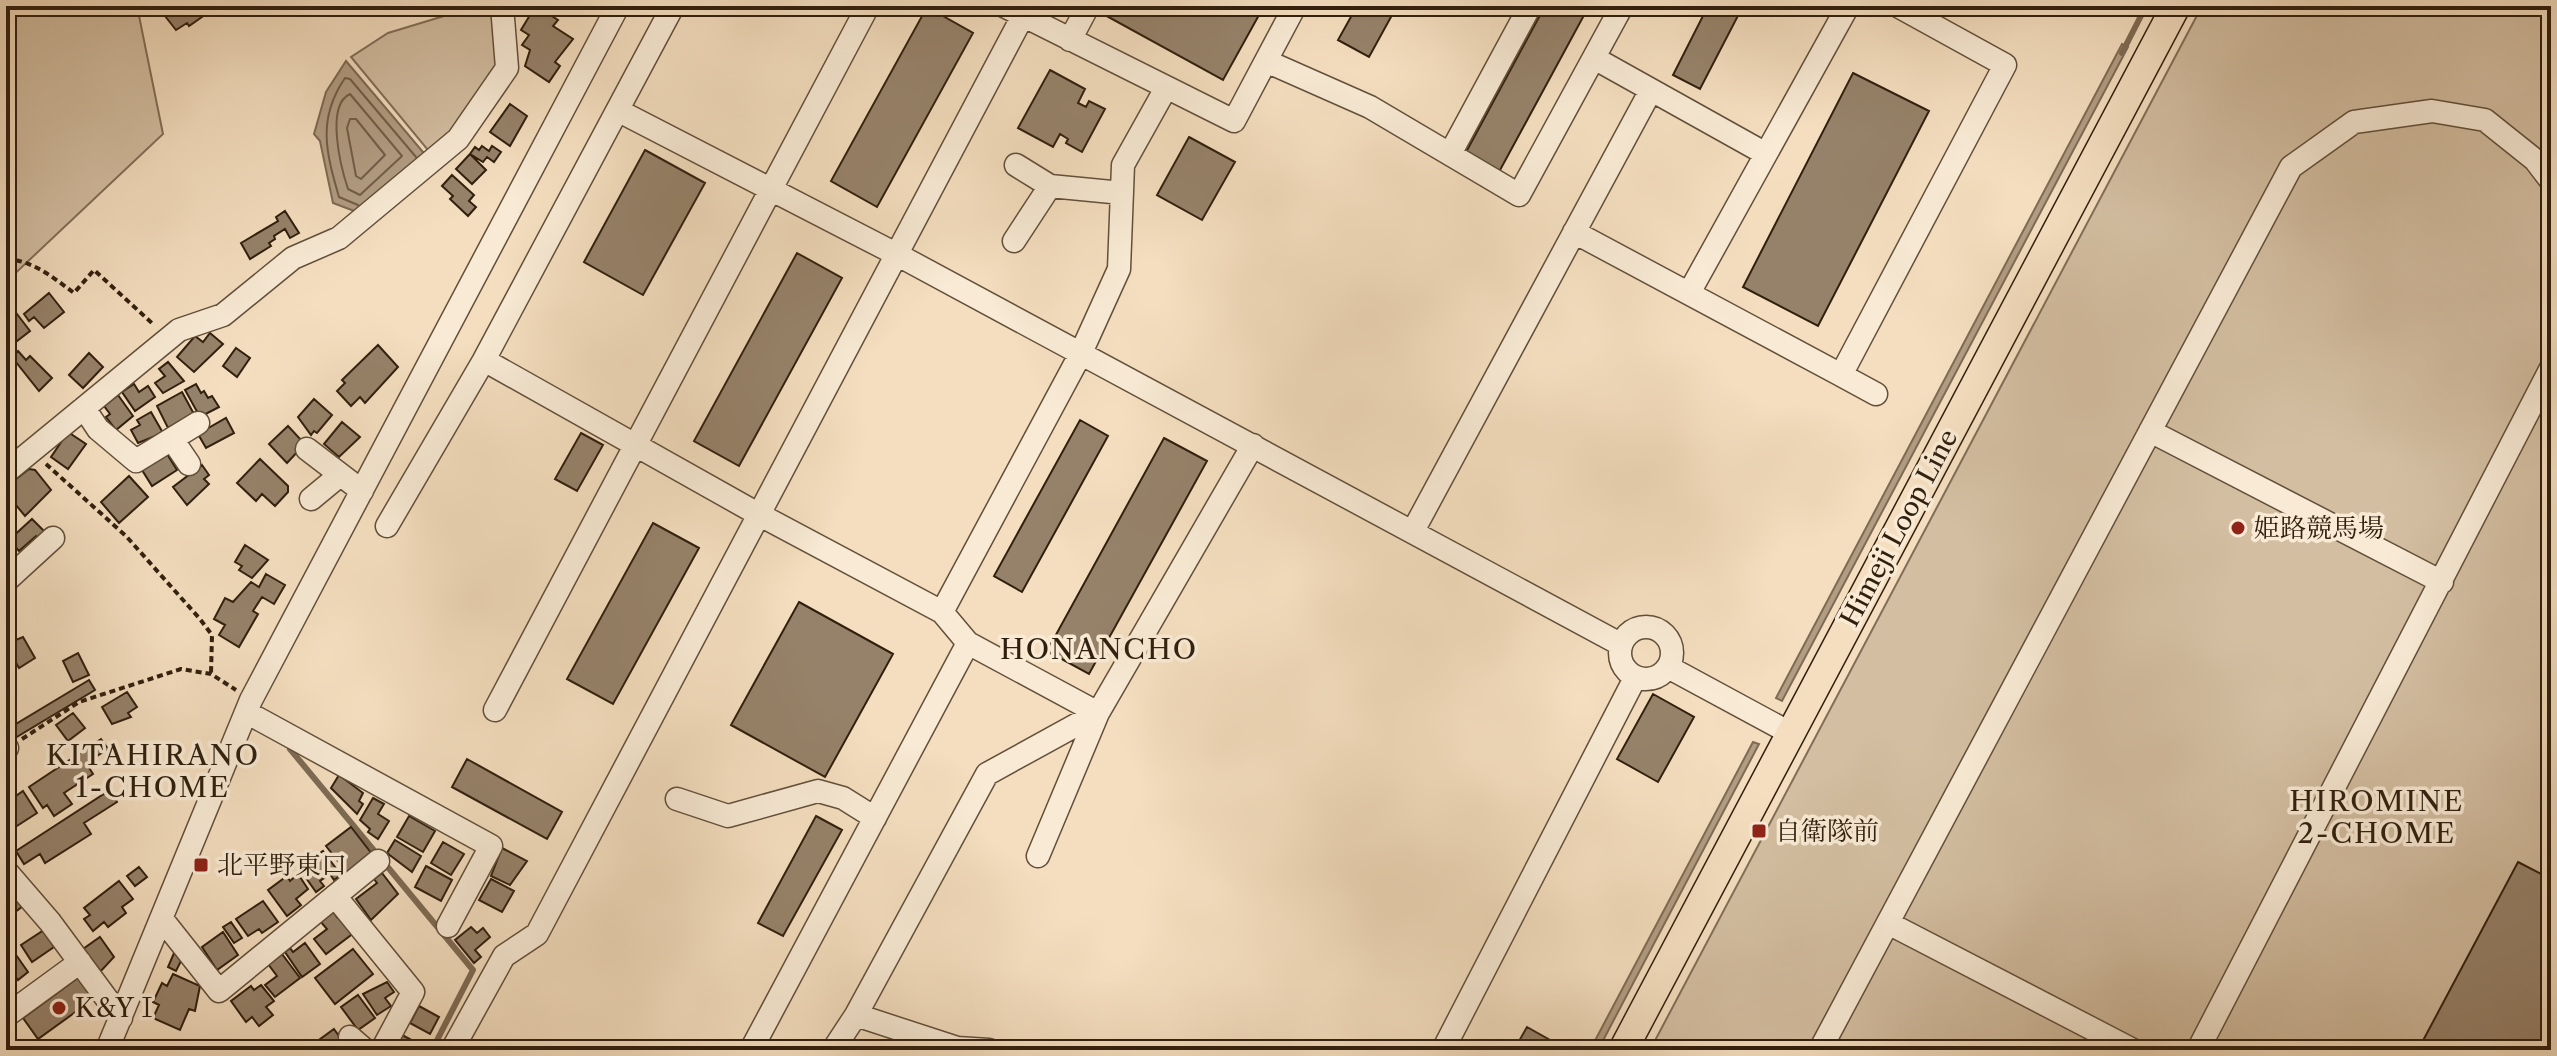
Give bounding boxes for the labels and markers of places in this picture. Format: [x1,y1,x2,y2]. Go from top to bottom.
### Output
place label: 姫路競馬場 [2254,512,2384,544]
marker: 姫路競馬場 [2229,519,2247,537]
place label: 自衛隊前 [1775,815,1879,847]
marker: 自衛隊前 [1750,822,1768,840]
place label: 北平野東口 [217,849,347,881]
marker: 北平野東口 [192,856,210,874]
place label: K&YⅠ [75,992,160,1024]
marker: K&YⅠ [50,999,68,1017]

